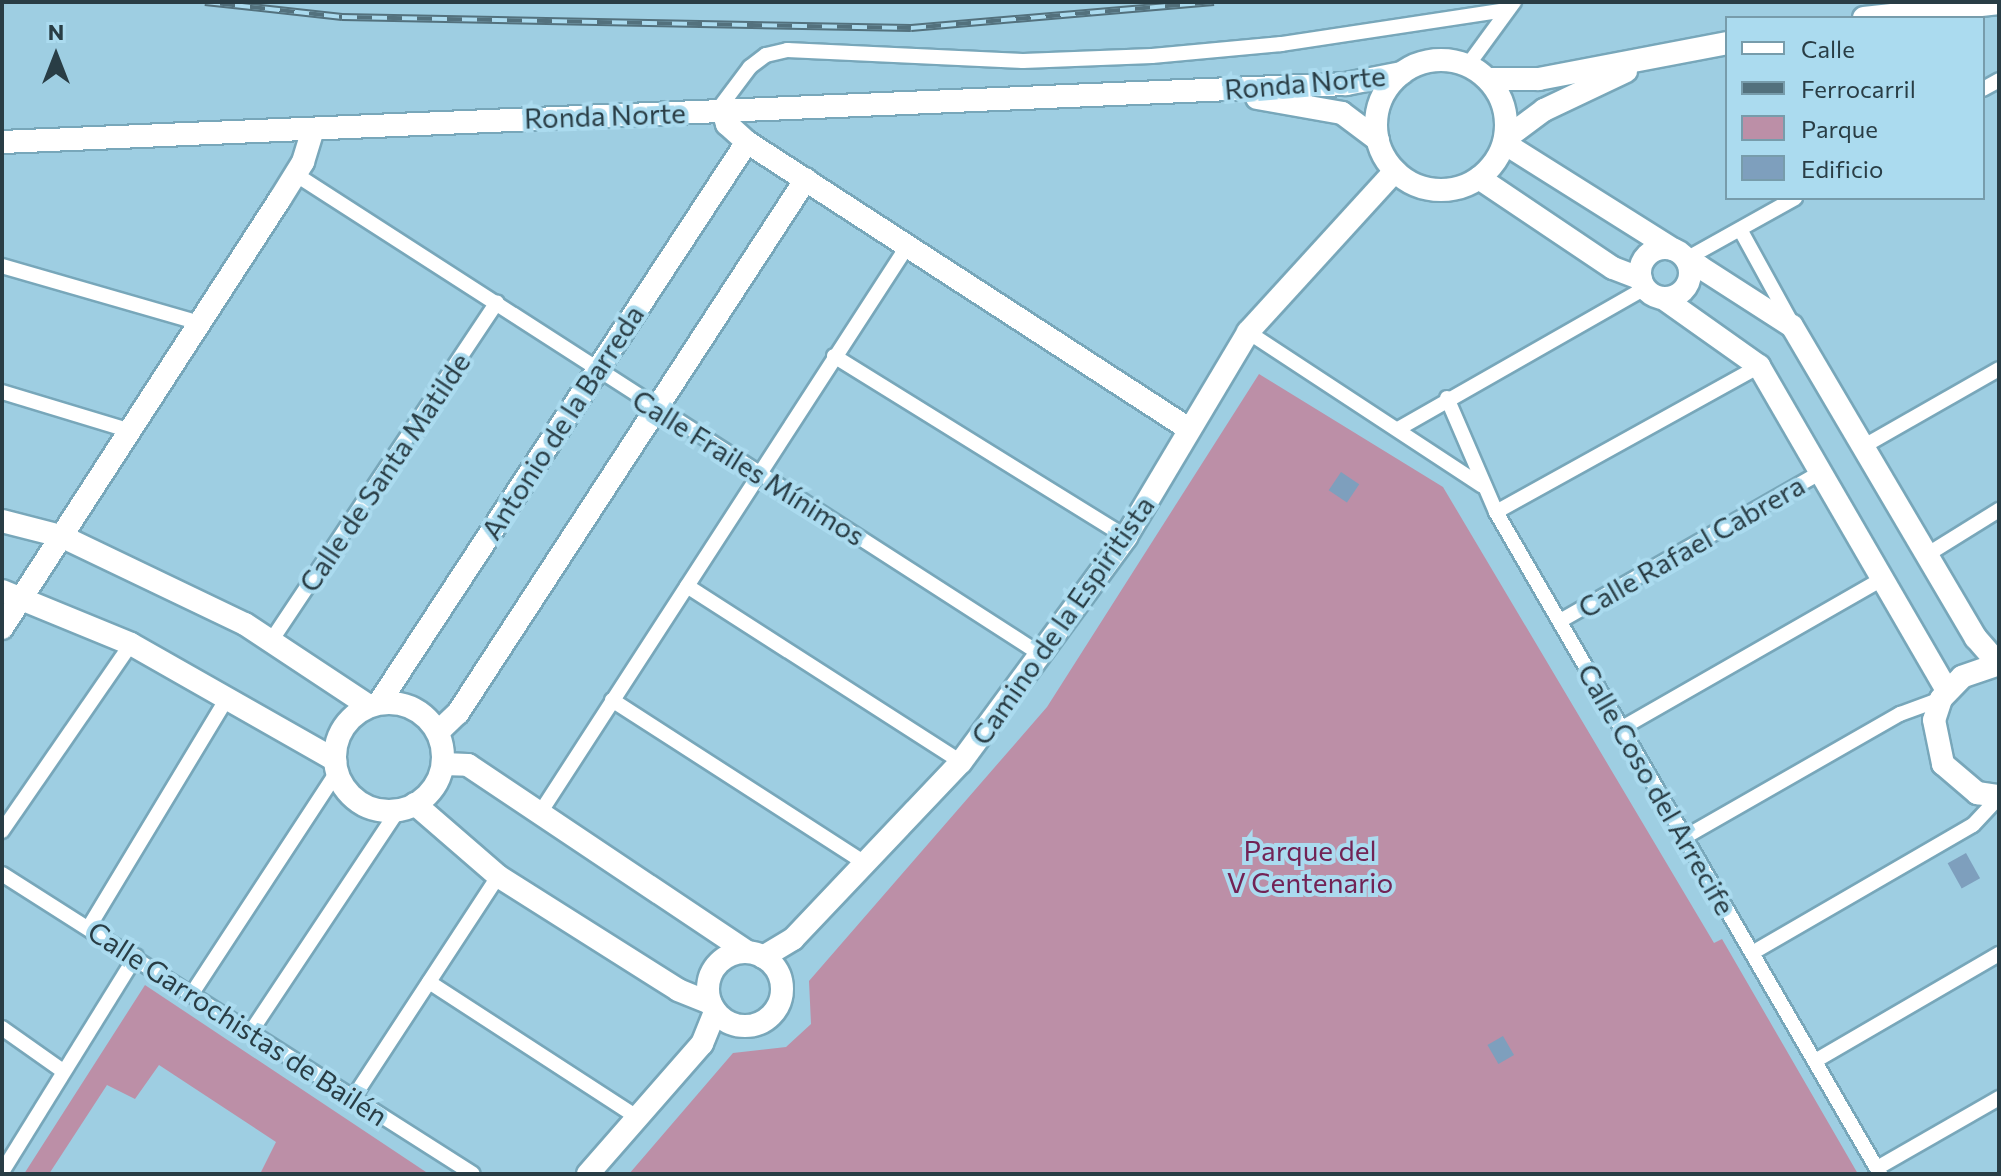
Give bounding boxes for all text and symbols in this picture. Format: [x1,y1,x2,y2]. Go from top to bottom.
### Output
north arrow [16,16,96,96]
legend [1725,16,1985,200]
text: N [48,18,64,45]
text: Calle [1801,34,1855,63]
street label: Ronda Norte [1223,58,1387,106]
text: Ferrocarril [1801,74,1916,103]
street label: Ronda Norte [524,95,686,135]
text: Parque [1801,114,1878,143]
text: Edificio [1801,154,1883,183]
street label: Antonio de la Barreda [474,299,650,545]
street label: Calle de Santa Matilde [292,346,476,598]
street label: Calle Frailes Mínimos [627,382,871,552]
street label: Calle Rafael Cabrera [1572,468,1810,624]
street label: Camino de la Espiritista [963,489,1161,751]
street label: Calle Coso del Arrecife [1571,658,1743,920]
park label: Parque del V Centenario [1227,833,1393,899]
street label: Calle Garrochistas de Bailén [82,914,394,1132]

